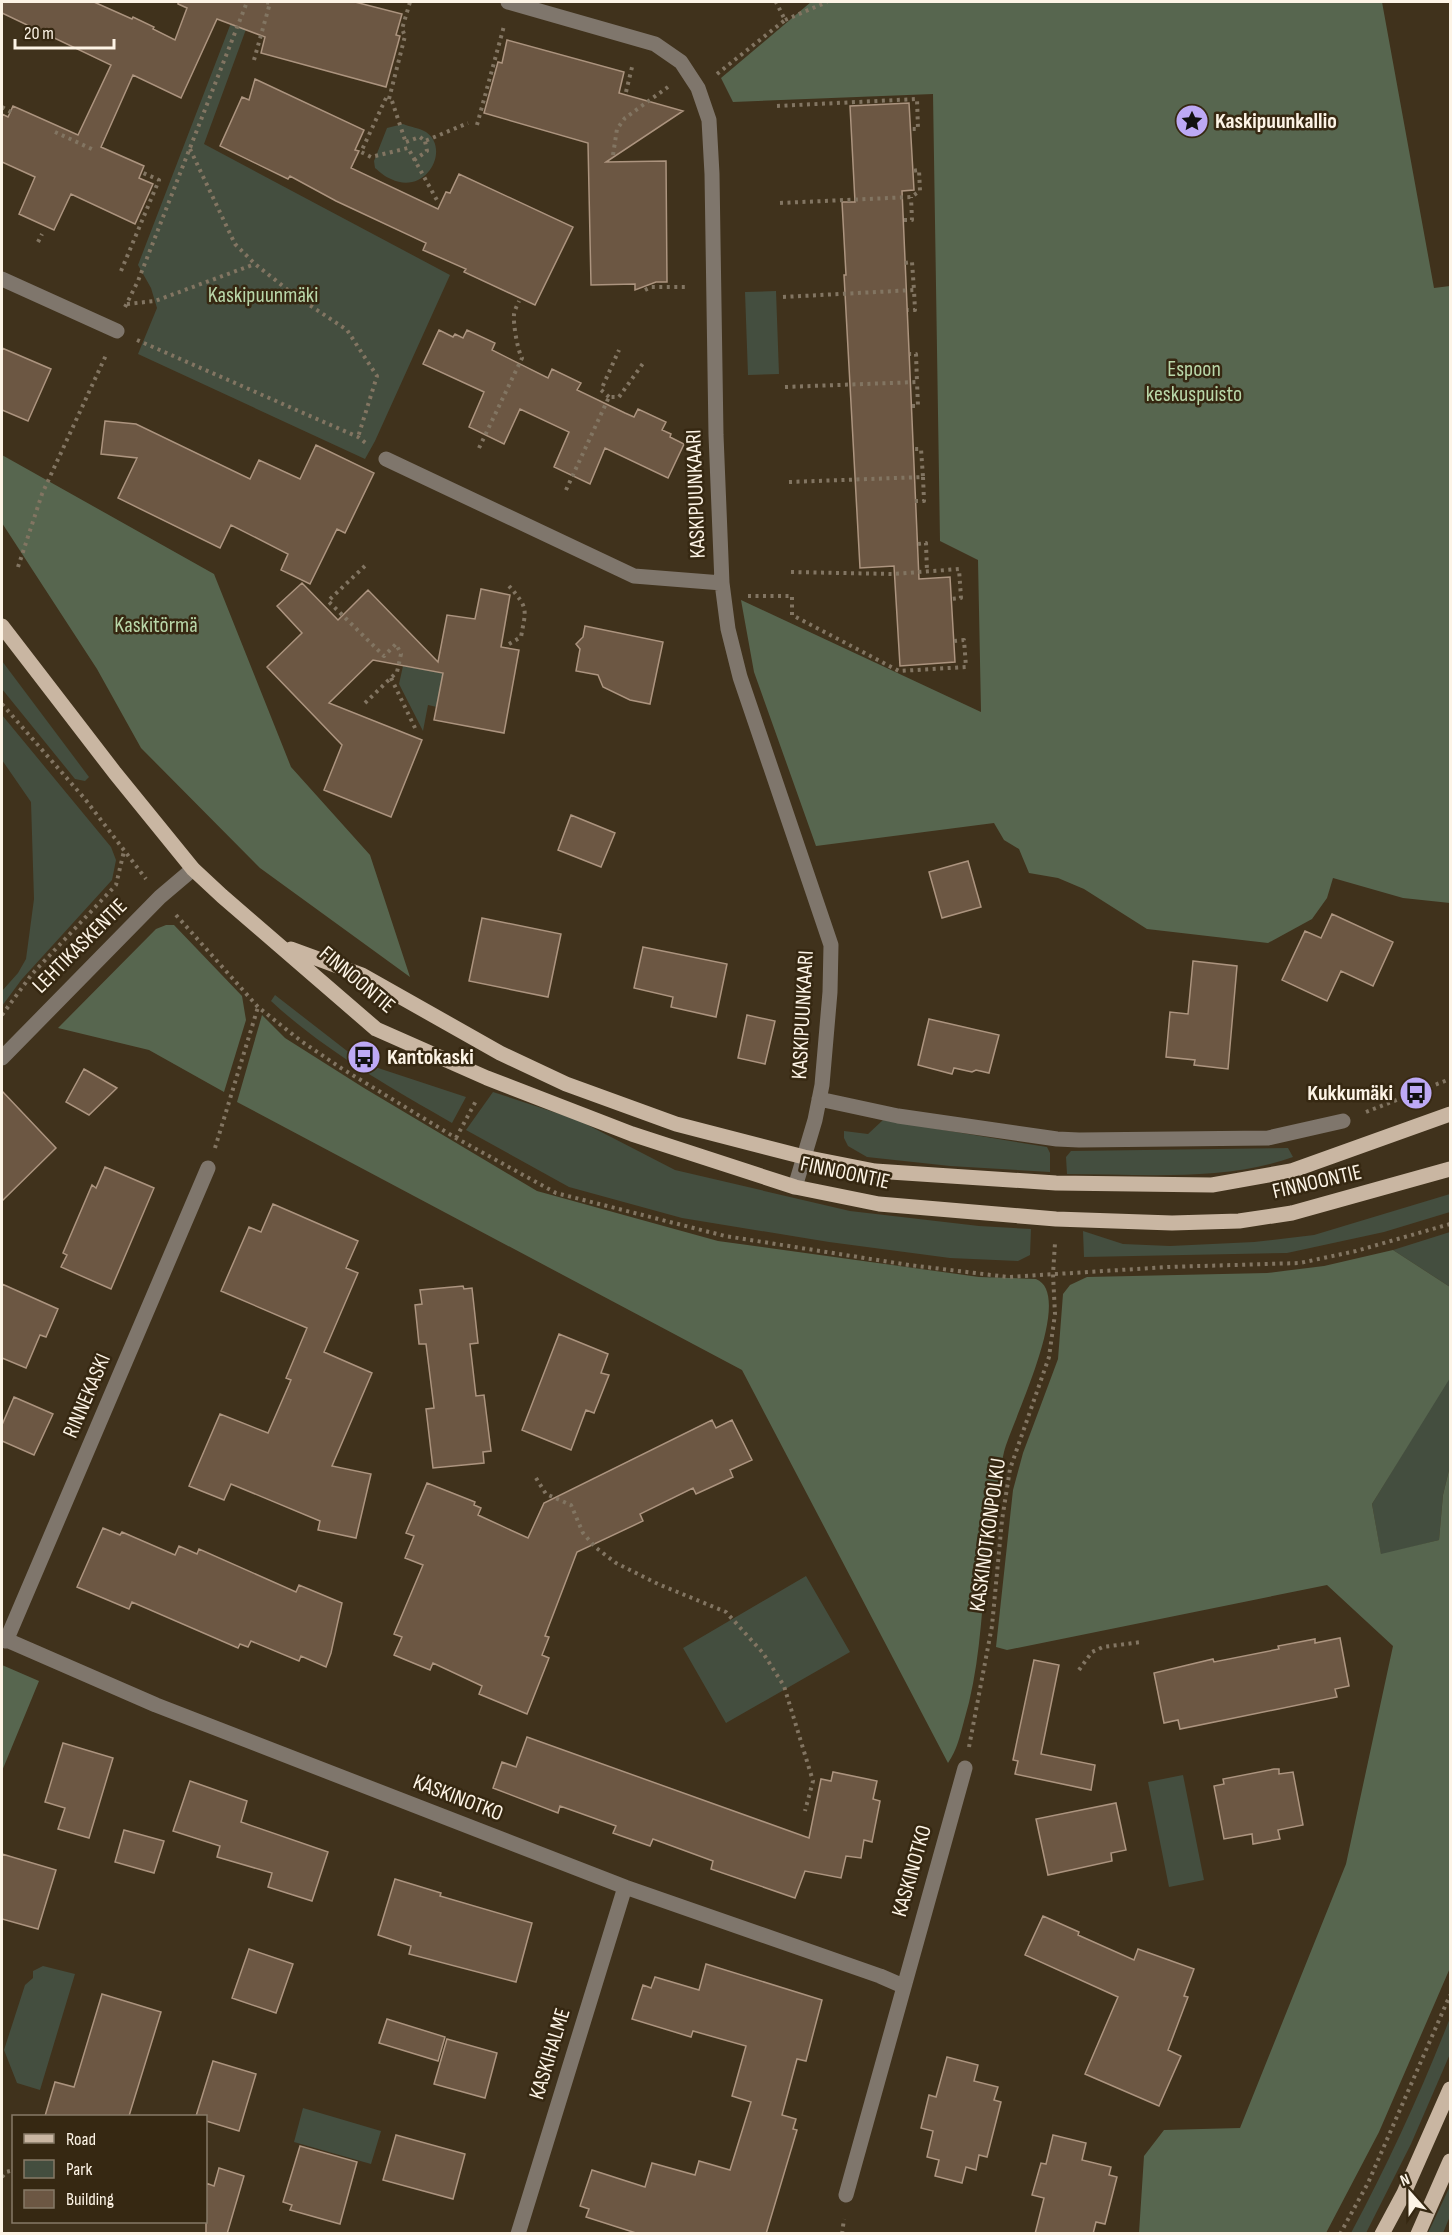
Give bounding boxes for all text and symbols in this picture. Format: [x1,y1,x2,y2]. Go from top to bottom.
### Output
scale bar [15,12,114,50]
text: 20 m [24,23,54,44]
place icon: Kaskipuunkallio [1174,103,1210,139]
place label: Kaskipuunkallio [1215,108,1337,135]
park label: Kaskipuunmäki [208,282,318,309]
park label: Espoon keskuspuisto [1146,356,1242,408]
street label: KASKIPUUNKAARI [680,429,712,559]
park label: Kaskitörmä [114,612,198,639]
street label: LEHTIKASKENTIE [27,893,133,999]
street label: FINNOONTIE [314,940,400,1020]
street label: KASKIPUUNKAARI [786,950,820,1080]
bus stop icon: Kantokaski [346,1039,382,1075]
place label: Kantokaski [387,1044,474,1071]
bus stop icon: Kukkumäki [1398,1075,1434,1111]
place label: Kukkumäki [1307,1080,1393,1107]
street label: FINNOONTIE [798,1150,892,1196]
street label: FINNOONTIE [1270,1159,1364,1205]
street label: RINNEKASKI [57,1350,117,1442]
street label: KASKINOTKONPOLKU [964,1457,1012,1613]
street label: KASKINOTKO [409,1769,507,1827]
street label: KASKINOTKO [886,1822,938,1920]
street label: KASKIHALME [523,2005,577,2103]
legend [12,2115,207,2223]
text: Road [66,2129,96,2150]
text: Park [66,2159,92,2180]
north arrow [1380,2163,1440,2223]
text: N [1398,2170,1413,2191]
text: Building [66,2189,114,2210]

